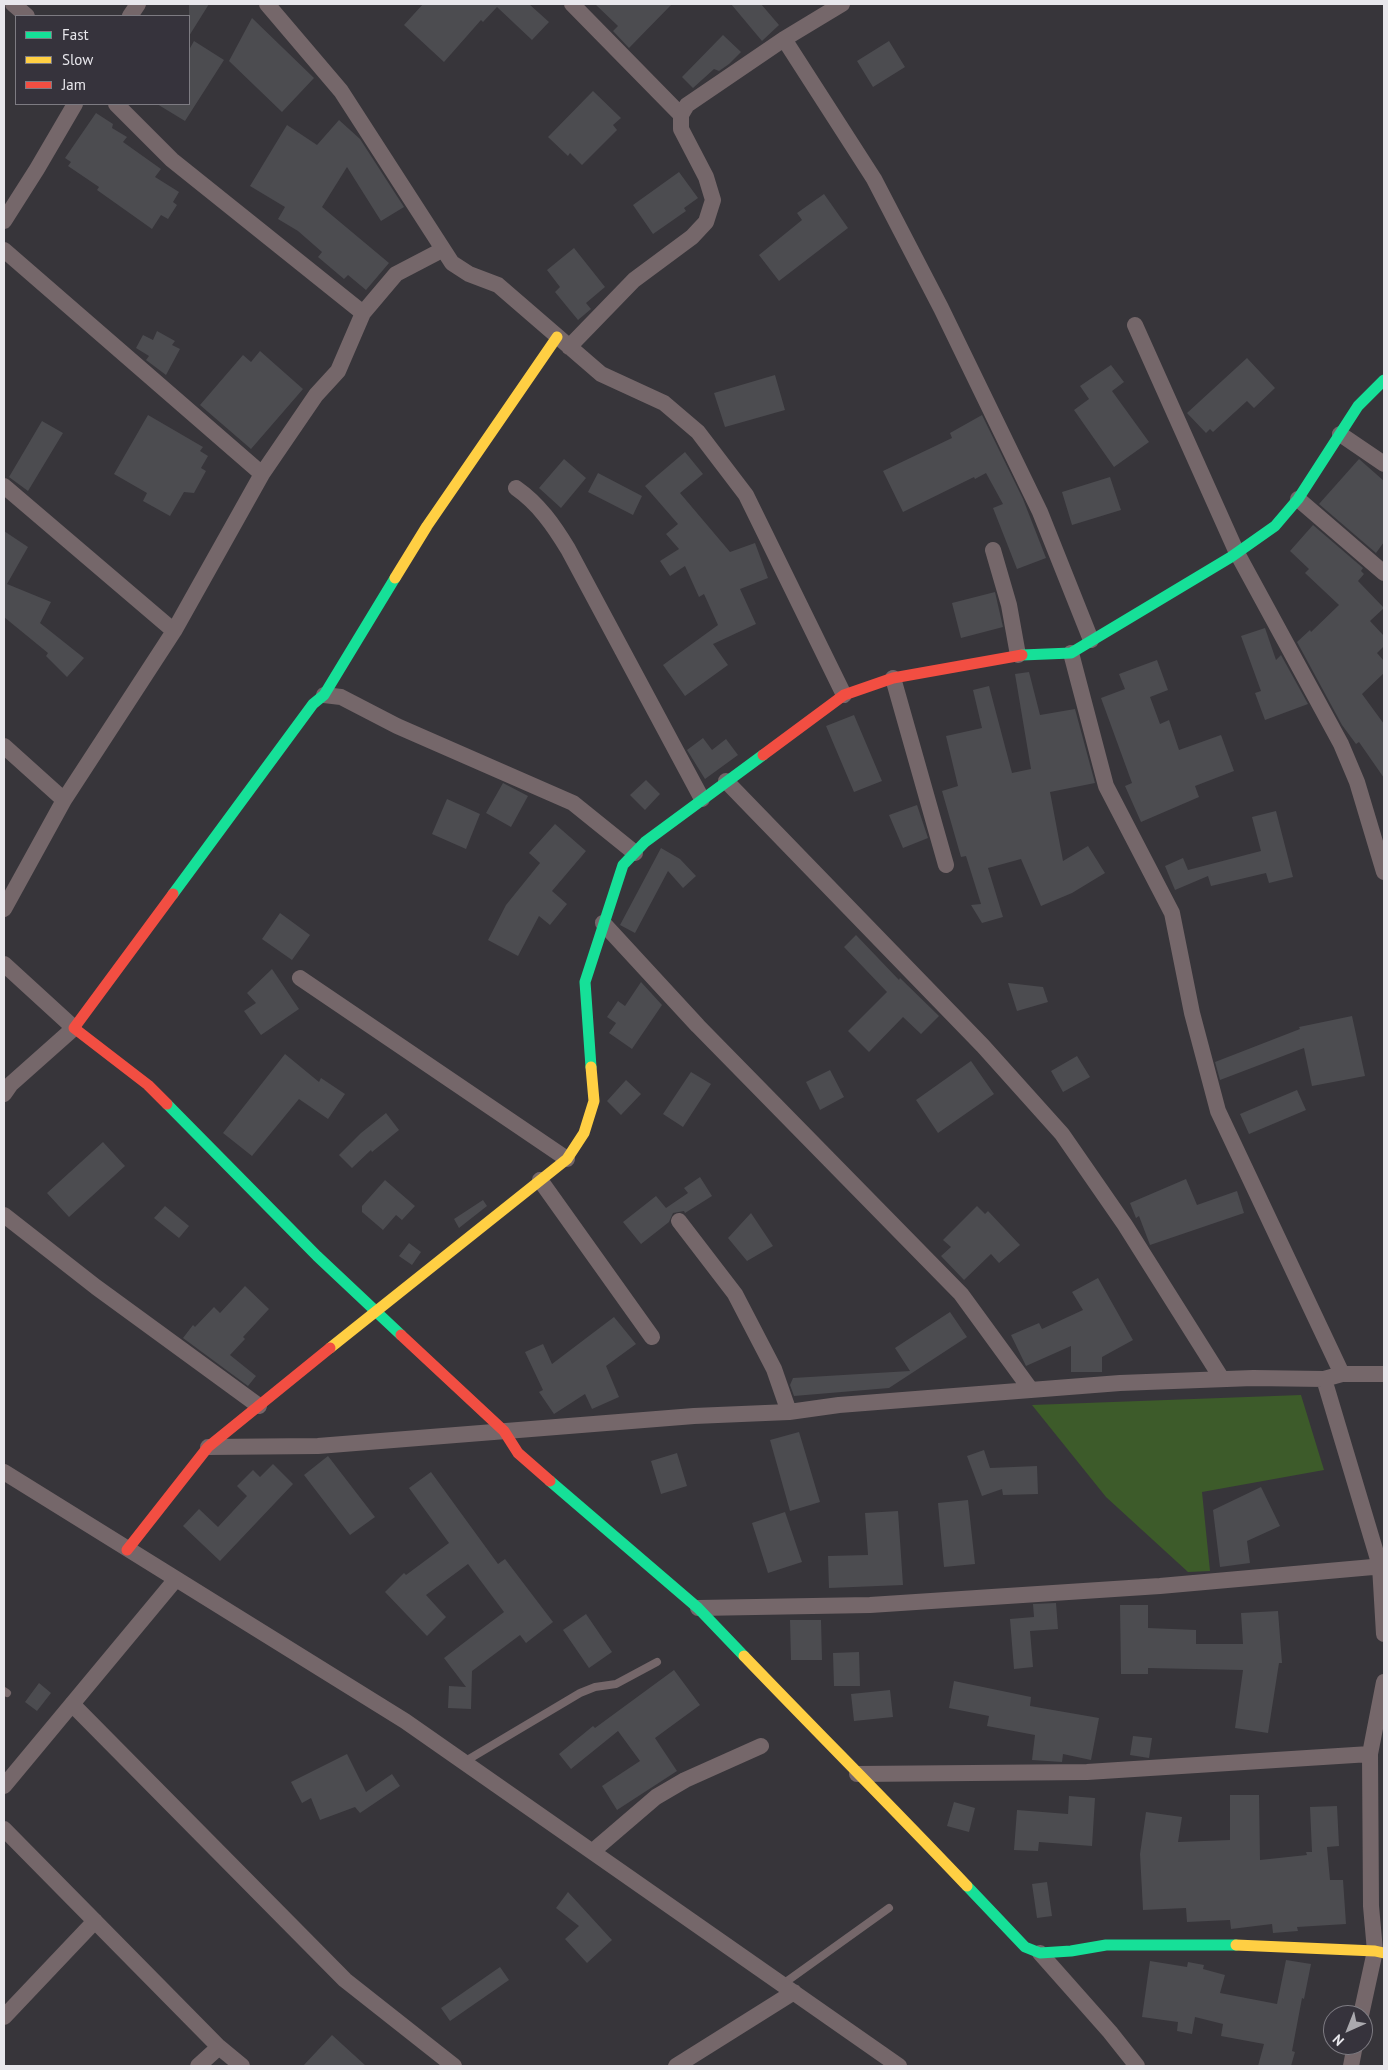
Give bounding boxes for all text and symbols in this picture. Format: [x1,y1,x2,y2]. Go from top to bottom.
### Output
legend [15,15,190,105]
text: Fast [62,25,89,44]
text: Slow [62,50,93,69]
text: Jam [62,75,86,94]
north arrow [1323,2005,1373,2055]
text: N [1329,2030,1348,2050]

